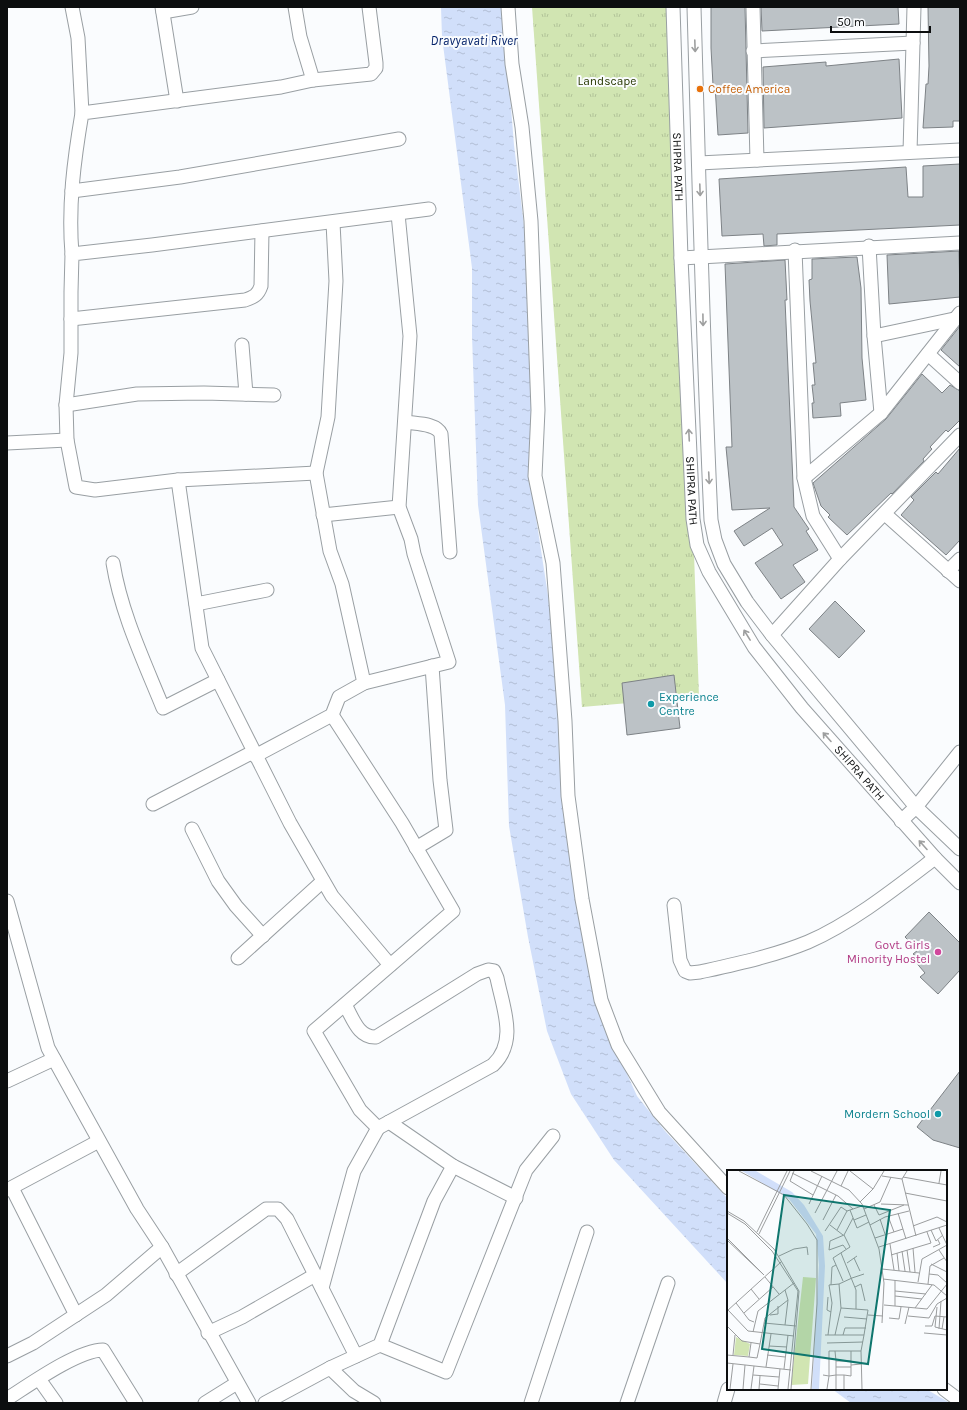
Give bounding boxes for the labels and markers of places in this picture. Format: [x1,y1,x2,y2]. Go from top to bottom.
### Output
place label: Coffee America [708,82,790,96]
marker: Coffee America [695,84,705,94]
place label: Experience Centre [659,690,719,718]
marker: Experience Centre [646,699,656,709]
place label: Govt. Girls Minority Hostel [847,938,930,966]
marker: Govt. Girls Minority Hostel [933,947,943,957]
place label: Mordern School [844,1107,930,1121]
marker: Mordern School [933,1109,943,1119]

